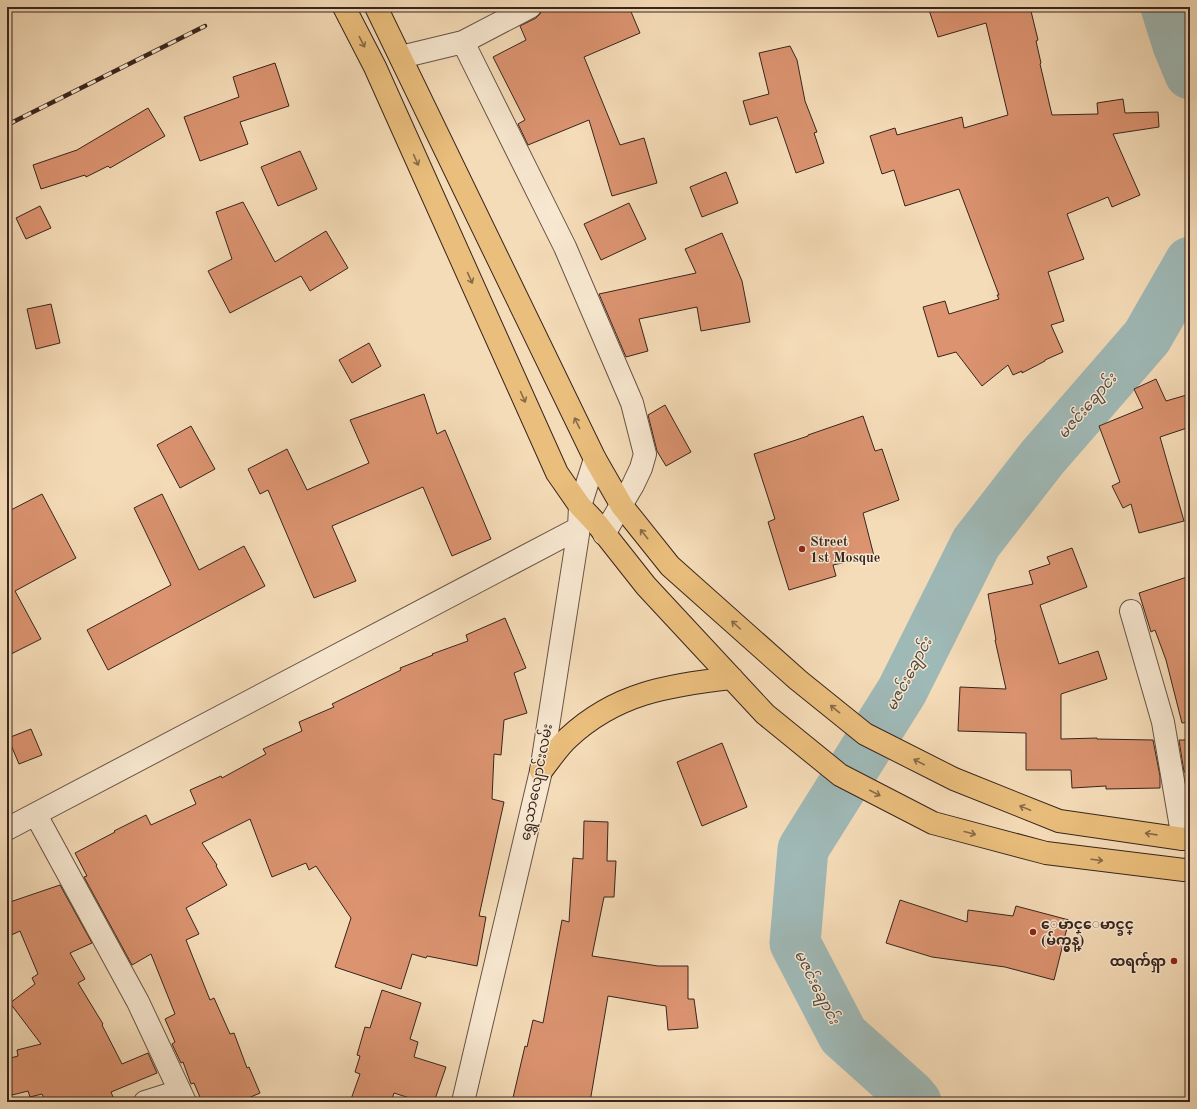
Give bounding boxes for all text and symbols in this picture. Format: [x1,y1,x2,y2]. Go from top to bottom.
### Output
one-way arrow [358,35,366,47]
one-way arrow [413,153,420,165]
one-way arrow [466,272,474,284]
water label: မဇင်းချောင်း [1052,368,1123,444]
one-way arrow [520,390,527,402]
one-way arrow [573,417,580,429]
one-way arrow [640,528,648,539]
place label: Street 1st Mosque [810,535,880,565]
marker: Street 1st Mosque [797,544,807,554]
one-way arrow [731,620,741,629]
water label: မဇင်းချောင်း [880,633,939,715]
one-way arrow [829,705,840,714]
street label: ရွှေသာလျောင်းလမ်း [515,722,559,843]
one-way arrow [913,757,925,765]
one-way arrow [868,790,880,797]
one-way arrow [1019,803,1031,811]
one-way arrow [963,830,976,837]
one-way arrow [1145,830,1158,838]
one-way arrow [1090,856,1103,863]
place label: ေမာင္ေမာင္ခင္ (မ်က္မွန္) [1041,918,1134,952]
marker: ေမာင္ေမာင္ခင္ (မ်က္မွန္) [1028,927,1038,937]
water label: မဇင်းချောင်း [788,946,845,1029]
place label: ထရက်ရှာ [1110,951,1166,973]
marker: ထရက်ရှာ [1169,956,1179,966]

